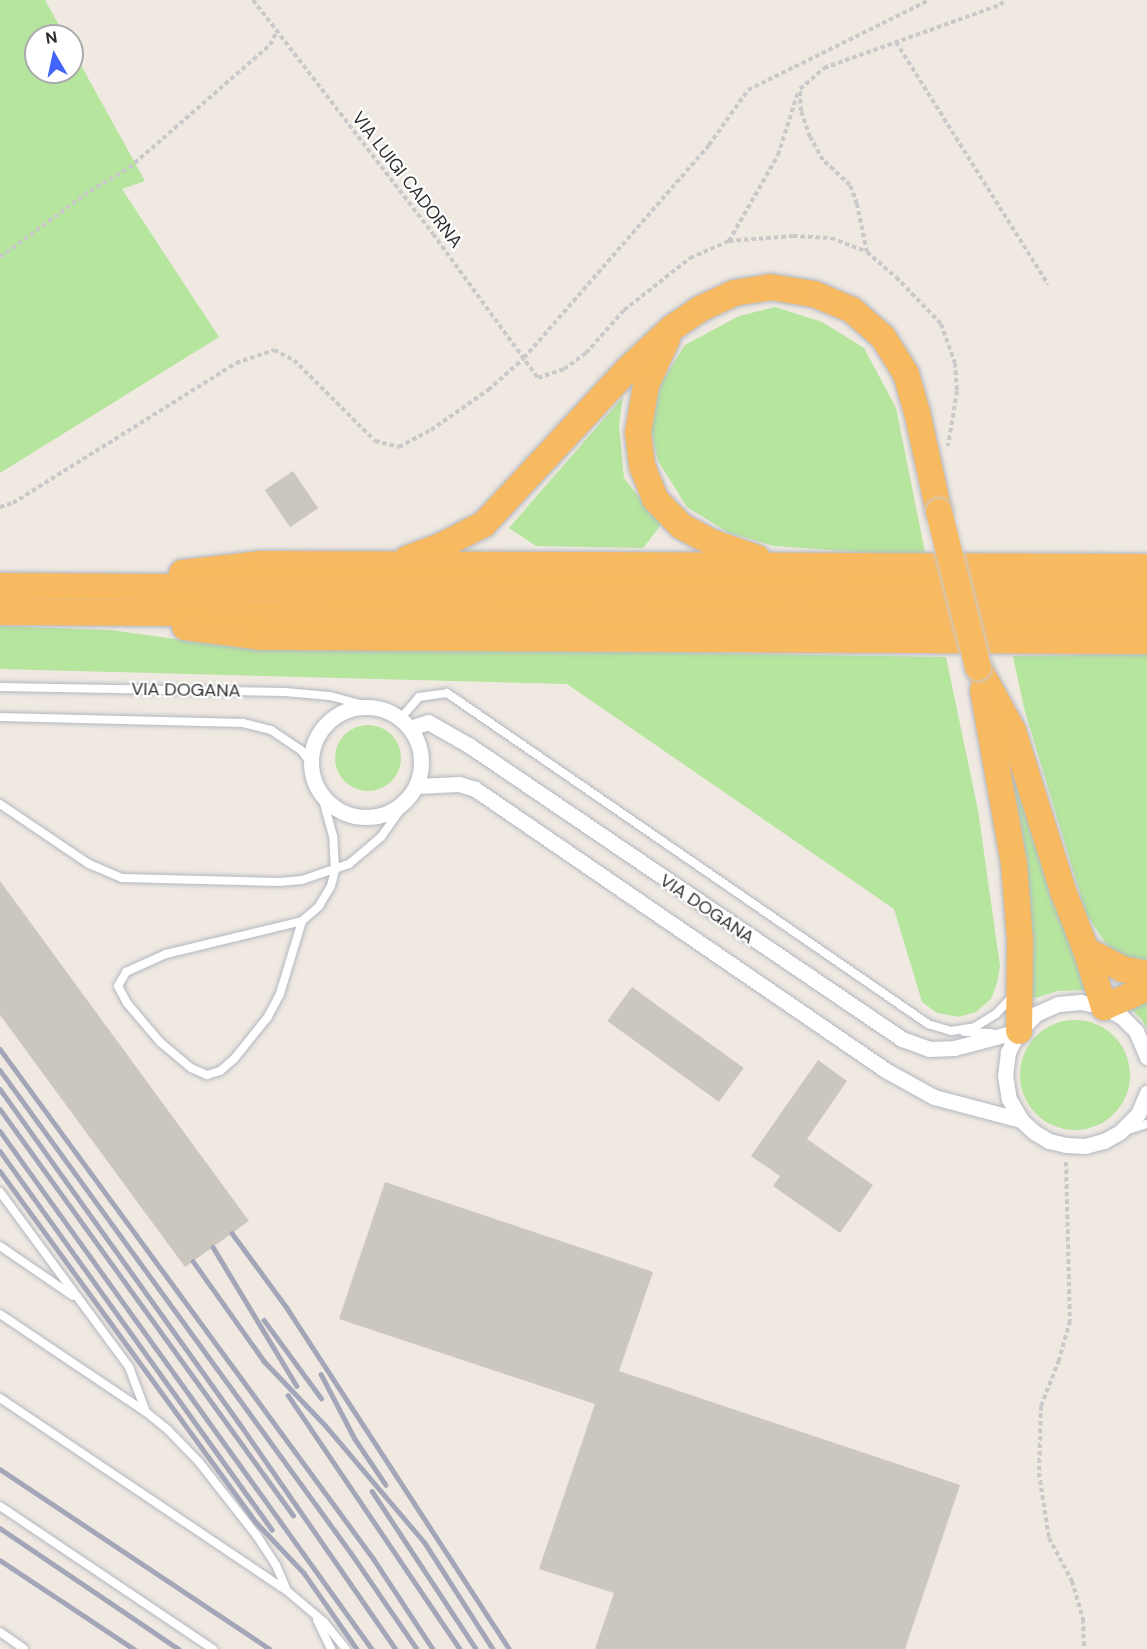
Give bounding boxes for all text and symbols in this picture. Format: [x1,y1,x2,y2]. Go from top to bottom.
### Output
north arrow [24,24,84,84]
text: N [44,26,59,49]
street label: VIA LUIGI CADORNA [347,108,467,252]
street label: VIA DOGANA [131,678,241,702]
street label: VIA DOGANA [656,869,758,949]

